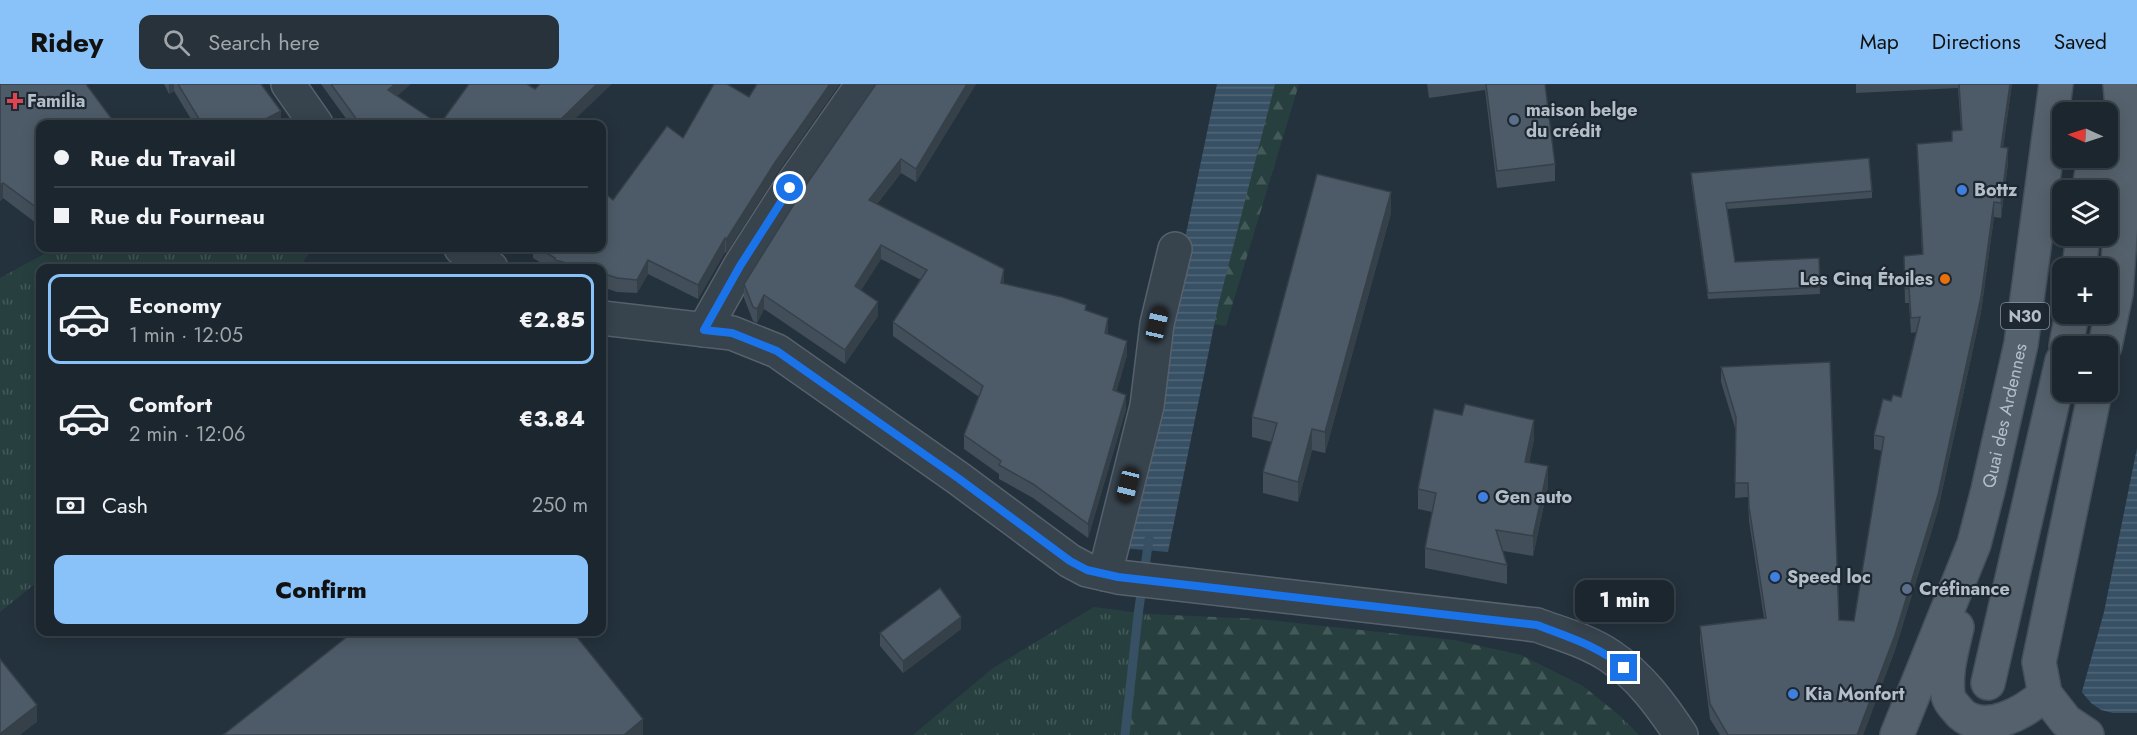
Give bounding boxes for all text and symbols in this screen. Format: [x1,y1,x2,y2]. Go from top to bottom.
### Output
search box [139,15,559,69]
text: Ridey [30,22,103,63]
icon: search [160,26,193,59]
text: Search here [208,26,320,58]
text: Map [1860,27,1899,57]
text: Directions [1932,27,2021,57]
text: Saved [2054,27,2107,57]
place label: Familia [27,88,85,114]
marker: Familia [8,94,22,108]
place label: maison belge du crédit [1526,97,1638,144]
north arrow [2052,102,2118,168]
map controls [2052,102,2118,402]
marker: maison belge du crédit [1507,113,1521,127]
text: Rue du Travail [90,142,236,174]
route start [776,174,803,201]
place label: Bottz [1974,177,2018,203]
button: layers [2052,180,2118,246]
marker: Bottz [1955,183,1969,197]
text: Rue du Fourneau [90,200,265,232]
button: + [2052,258,2118,324]
place label: Les Cinq Étoiles [1800,266,1933,292]
marker: Les Cinq Étoiles [1938,272,1952,286]
text: Economy [129,289,221,321]
icon: car [57,292,111,346]
text: €2.85 [519,303,585,335]
road number: N30 [2001,303,2049,329]
car [1144,304,1170,344]
text: 1 min · 12:05 [129,321,243,350]
button: − [2052,336,2118,402]
street label: Quai des Ardennes [1976,341,2034,491]
text: Comfort [129,388,212,420]
icon: car [57,391,111,445]
text: €3.84 [519,402,585,434]
text: 2 min · 12:06 [129,420,246,449]
car [1115,465,1141,505]
place label: Gen auto [1495,484,1572,510]
icon: cash [54,489,87,522]
text: Cash [102,489,148,521]
marker: Gen auto [1476,490,1490,504]
text: 250 m [532,491,588,520]
button: Confirm [54,555,588,624]
place label: Speed loc [1787,564,1871,590]
marker: Speed loc [1768,570,1782,584]
place label: Créfinance [1919,576,2010,602]
callout: 1 min [1574,581,1674,623]
marker: Créfinance [1900,582,1914,596]
text: 1 min [1599,586,1650,615]
route end [1610,654,1637,681]
place label: Kia Monfort [1805,681,1905,707]
marker: Kia Monfort [1786,687,1800,701]

